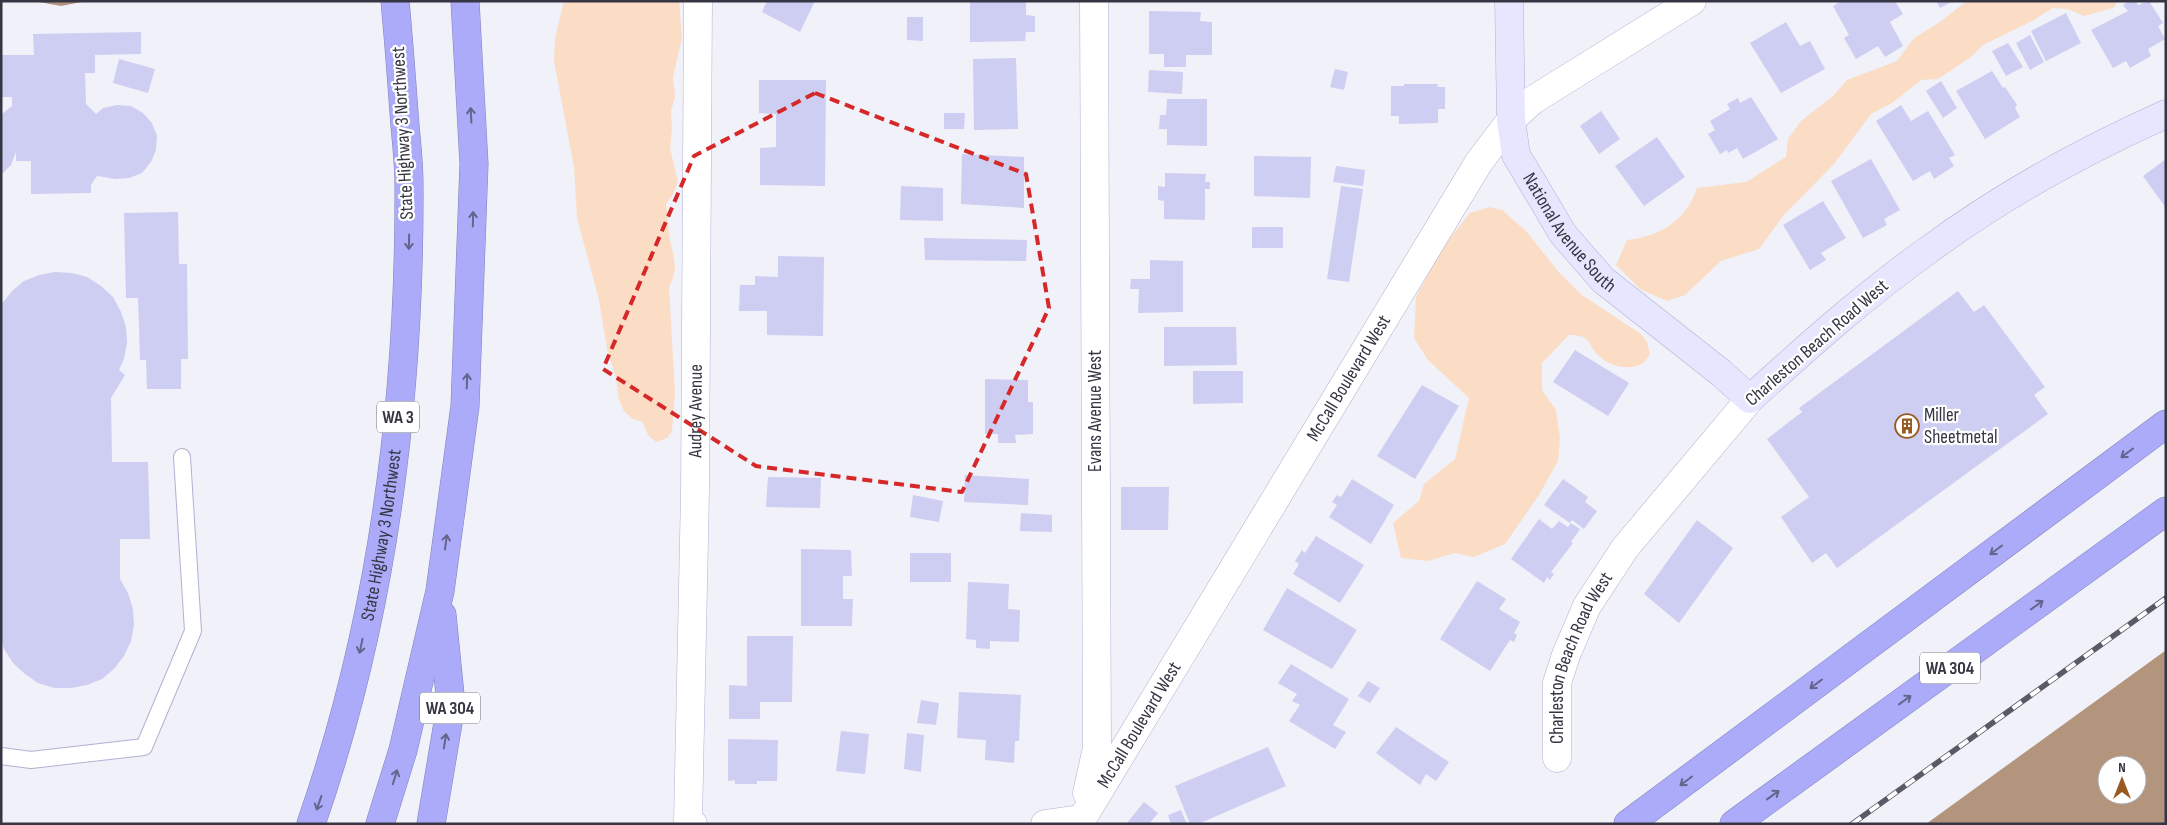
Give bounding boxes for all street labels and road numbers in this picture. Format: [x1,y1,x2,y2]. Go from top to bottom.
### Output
street label: State Highway 3 Northwest [387,46,419,220]
street label: National Avenue South [1518,169,1621,297]
street label: Charleston Beach Road West [1741,275,1893,411]
street label: McCall Boulevard West [1301,311,1395,445]
street label: Evans Avenue West [1084,350,1107,472]
street label: Audrey Avenue [684,364,707,459]
road number: WA 3 [377,402,419,432]
street label: State Highway 3 Northwest [356,448,406,623]
street label: Charleston Beach Road West [1546,567,1618,744]
road number: WA 304 [1920,652,1980,684]
street label: McCall Boulevard West [1092,657,1186,792]
road number: WA 304 [420,692,480,724]

